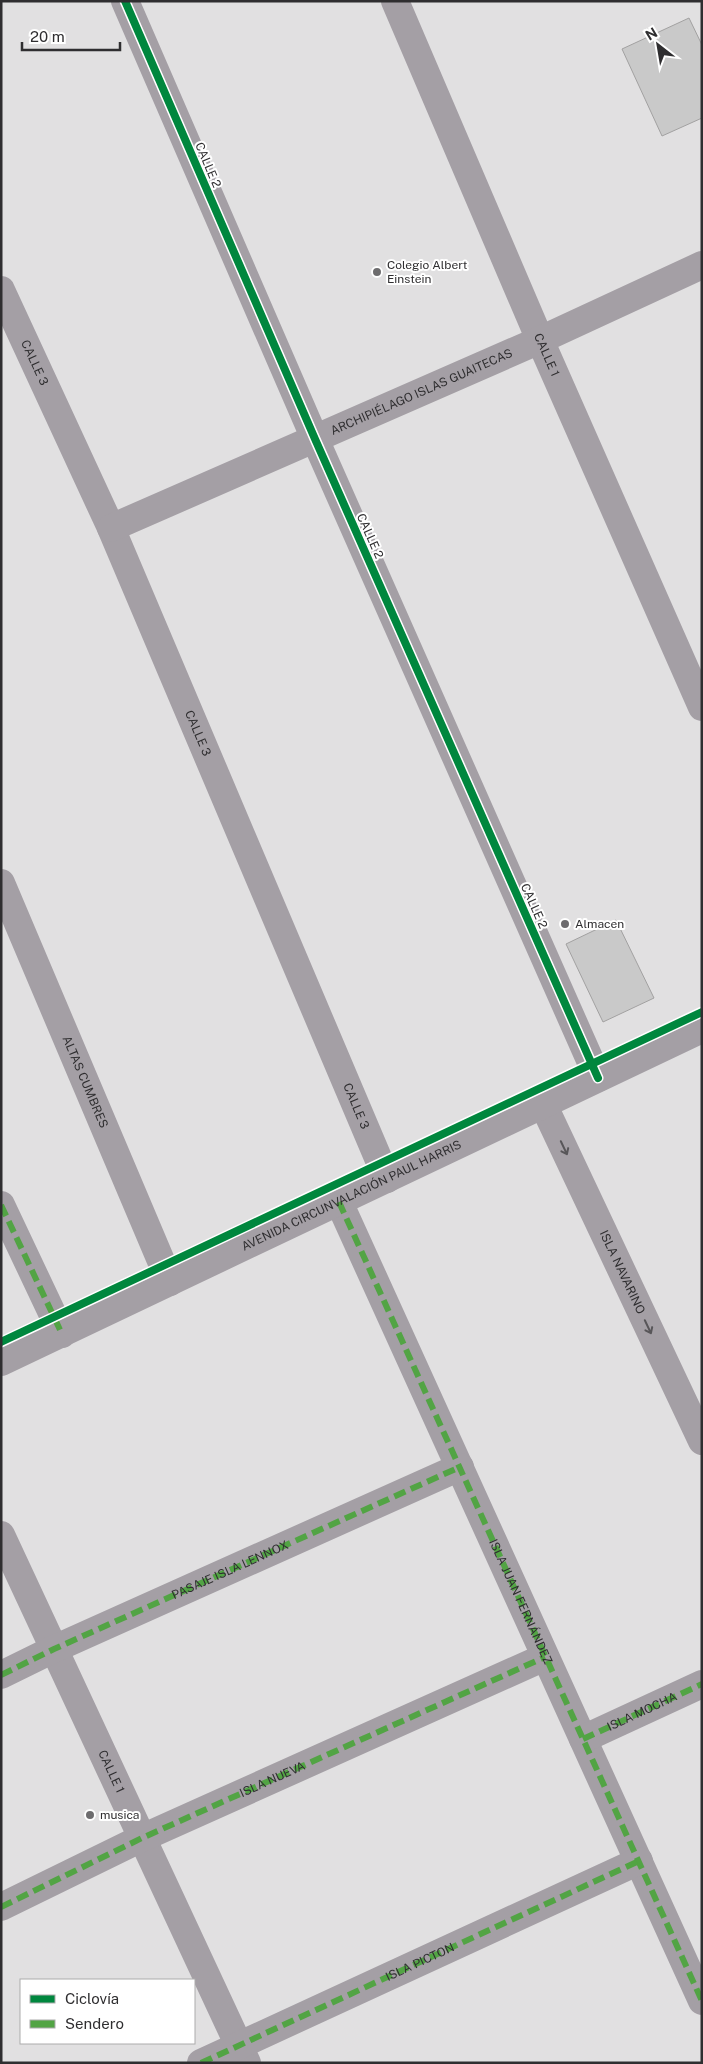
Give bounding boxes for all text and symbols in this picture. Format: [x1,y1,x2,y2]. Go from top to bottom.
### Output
scale bar [22,20,120,52]
north arrow [633,20,683,70]
text: N [642,24,660,44]
text: 20 m [30,28,65,45]
street label: CALLE 2 [192,140,224,190]
place label: Colegio Albert Einstein [387,258,468,286]
marker: Colegio Albert Einstein [371,266,383,278]
street label: CALLE 1 [531,331,562,379]
street label: CALLE 3 [18,338,51,388]
street label: ARCHIPIÉLAGO ISLAS GUAITECAS [328,346,515,438]
street label: CALLE 2 [354,511,386,561]
street label: CALLE 3 [182,708,214,758]
street label: CALLE 2 [518,881,550,931]
place label: Almacen [575,917,624,931]
marker: Almacen [559,918,571,930]
street label: ALTAS CUMBRES [60,1034,111,1130]
street label: CALLE 3 [340,1081,372,1131]
street label: AVENIDA CIRCUNVALACIÓN PAUL HARRIS [239,1137,464,1254]
one-way arrow [559,1141,569,1156]
street label: ISLA NAVARINO [597,1228,648,1316]
one-way arrow [644,1319,653,1334]
street label: ISLA JUAN FERNÁNDEZ [486,1537,555,1667]
street label: PASAJE ISLA LENNOX [170,1538,291,1602]
street label: ISLA MOCHA [605,1689,680,1734]
street label: CALLE 1 [95,1748,127,1795]
street label: ISLA NUEVA [238,1758,308,1800]
place label: musica [100,1808,139,1822]
marker: musica [84,1809,96,1821]
street label: ISLA PICTON [383,1940,456,1984]
legend [20,1979,195,2044]
text: Ciclovía [65,1990,119,2007]
text: Sendero [65,2015,124,2032]

